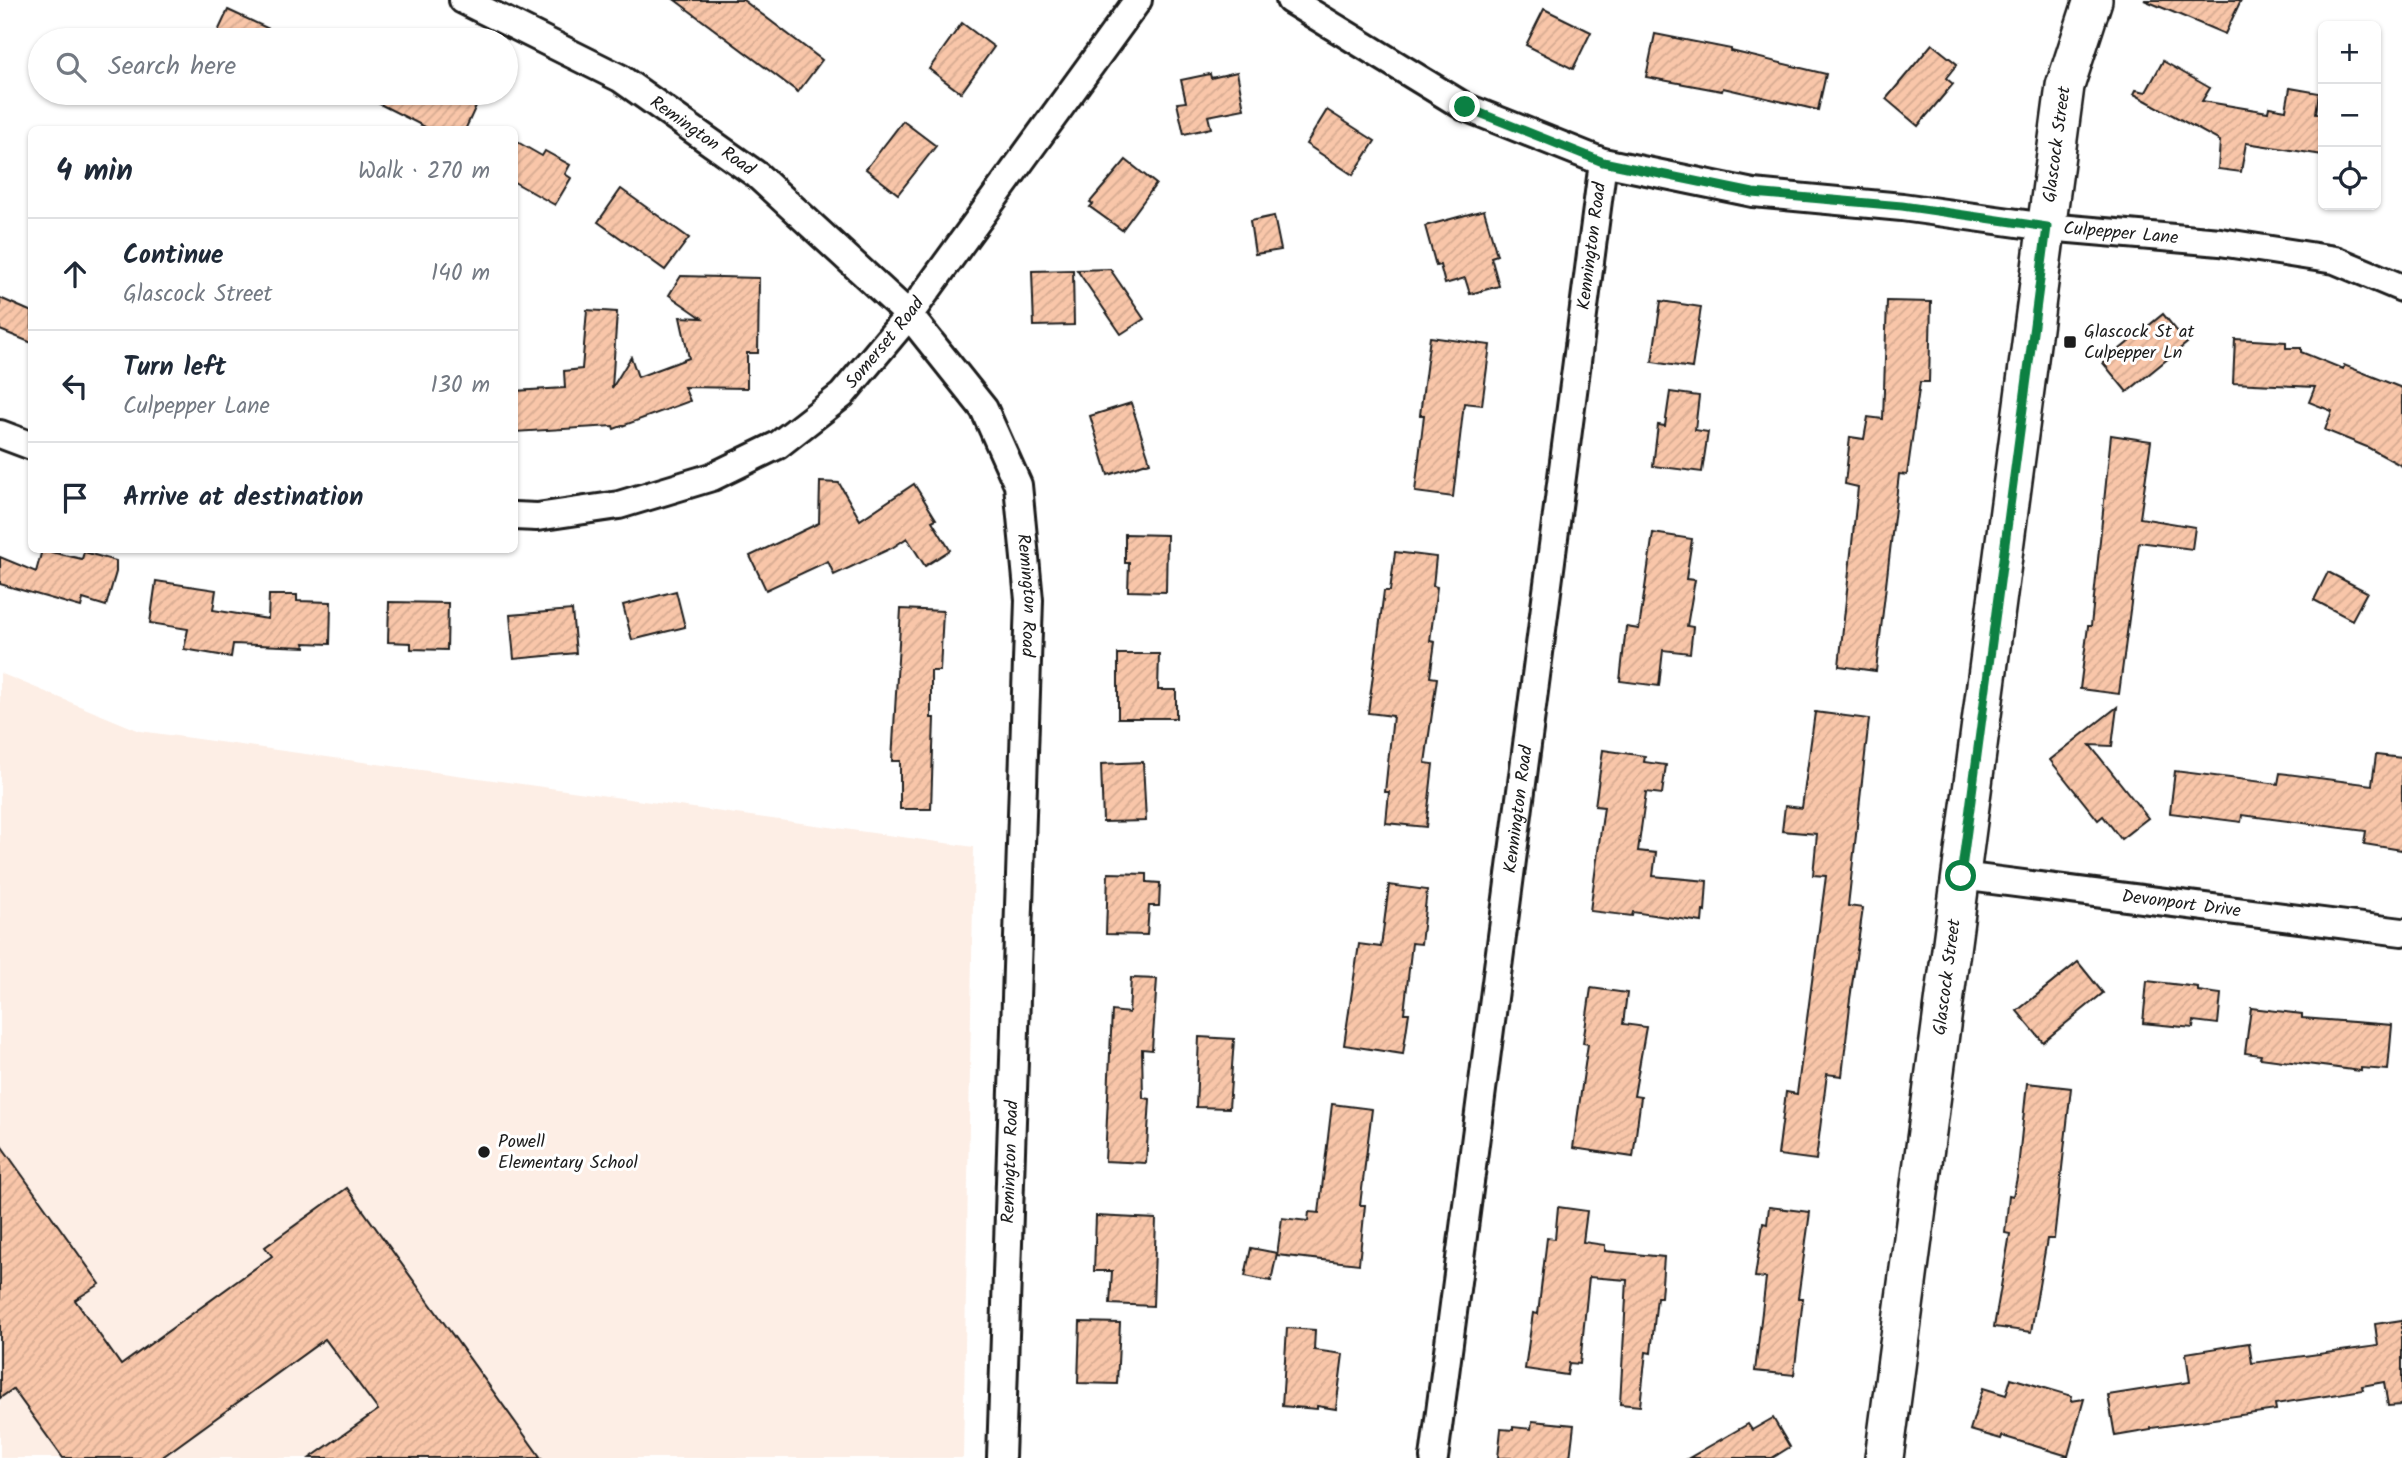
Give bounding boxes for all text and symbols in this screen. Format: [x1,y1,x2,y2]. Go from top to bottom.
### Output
map controls [2318,21,2381,210]
button: + [2318,21,2381,84]
search box [28,28,518,105]
text: Search here [108,46,236,88]
icon: search [52,48,90,86]
street label: Glascock Street [2035,83,2079,204]
button: − [2318,84,2381,147]
street label: Remington Road [643,89,762,184]
route end [1449,91,1480,122]
button: locate [2318,147,2381,210]
text: 4 min [56,148,133,196]
text: Walk · 270 m [358,154,490,190]
street label: Kennington Road [1569,180,1615,312]
street label: Culpepper Lane [2062,214,2179,253]
text: Continue [123,235,224,277]
icon: ahead [56,255,94,293]
text: 140 m [431,256,490,292]
text: Glascock Street [123,277,273,313]
street label: Somerset Road [838,290,933,396]
place label: Glascock St at Culpepper Ln [2084,318,2196,368]
marker: Glascock St at Culpepper Ln [2062,334,2078,350]
text: Turn left [123,347,226,389]
icon: left [56,367,94,405]
text: 130 m [431,368,490,404]
text: Culpepper Lane [123,389,270,425]
text: Arrive at destination [123,477,363,519]
icon: arrive [56,479,94,517]
street label: Remington Road [1008,532,1044,658]
street label: Kennington Road [1496,743,1541,875]
route start [1945,860,1976,891]
street label: Devonport Drive [2120,882,2242,926]
street label: Glascock Street [1925,916,1970,1037]
street label: Remington Road [994,1099,1028,1224]
place label: Powell Elementary School [498,1128,639,1178]
marker: Powell Elementary School [476,1144,492,1160]

